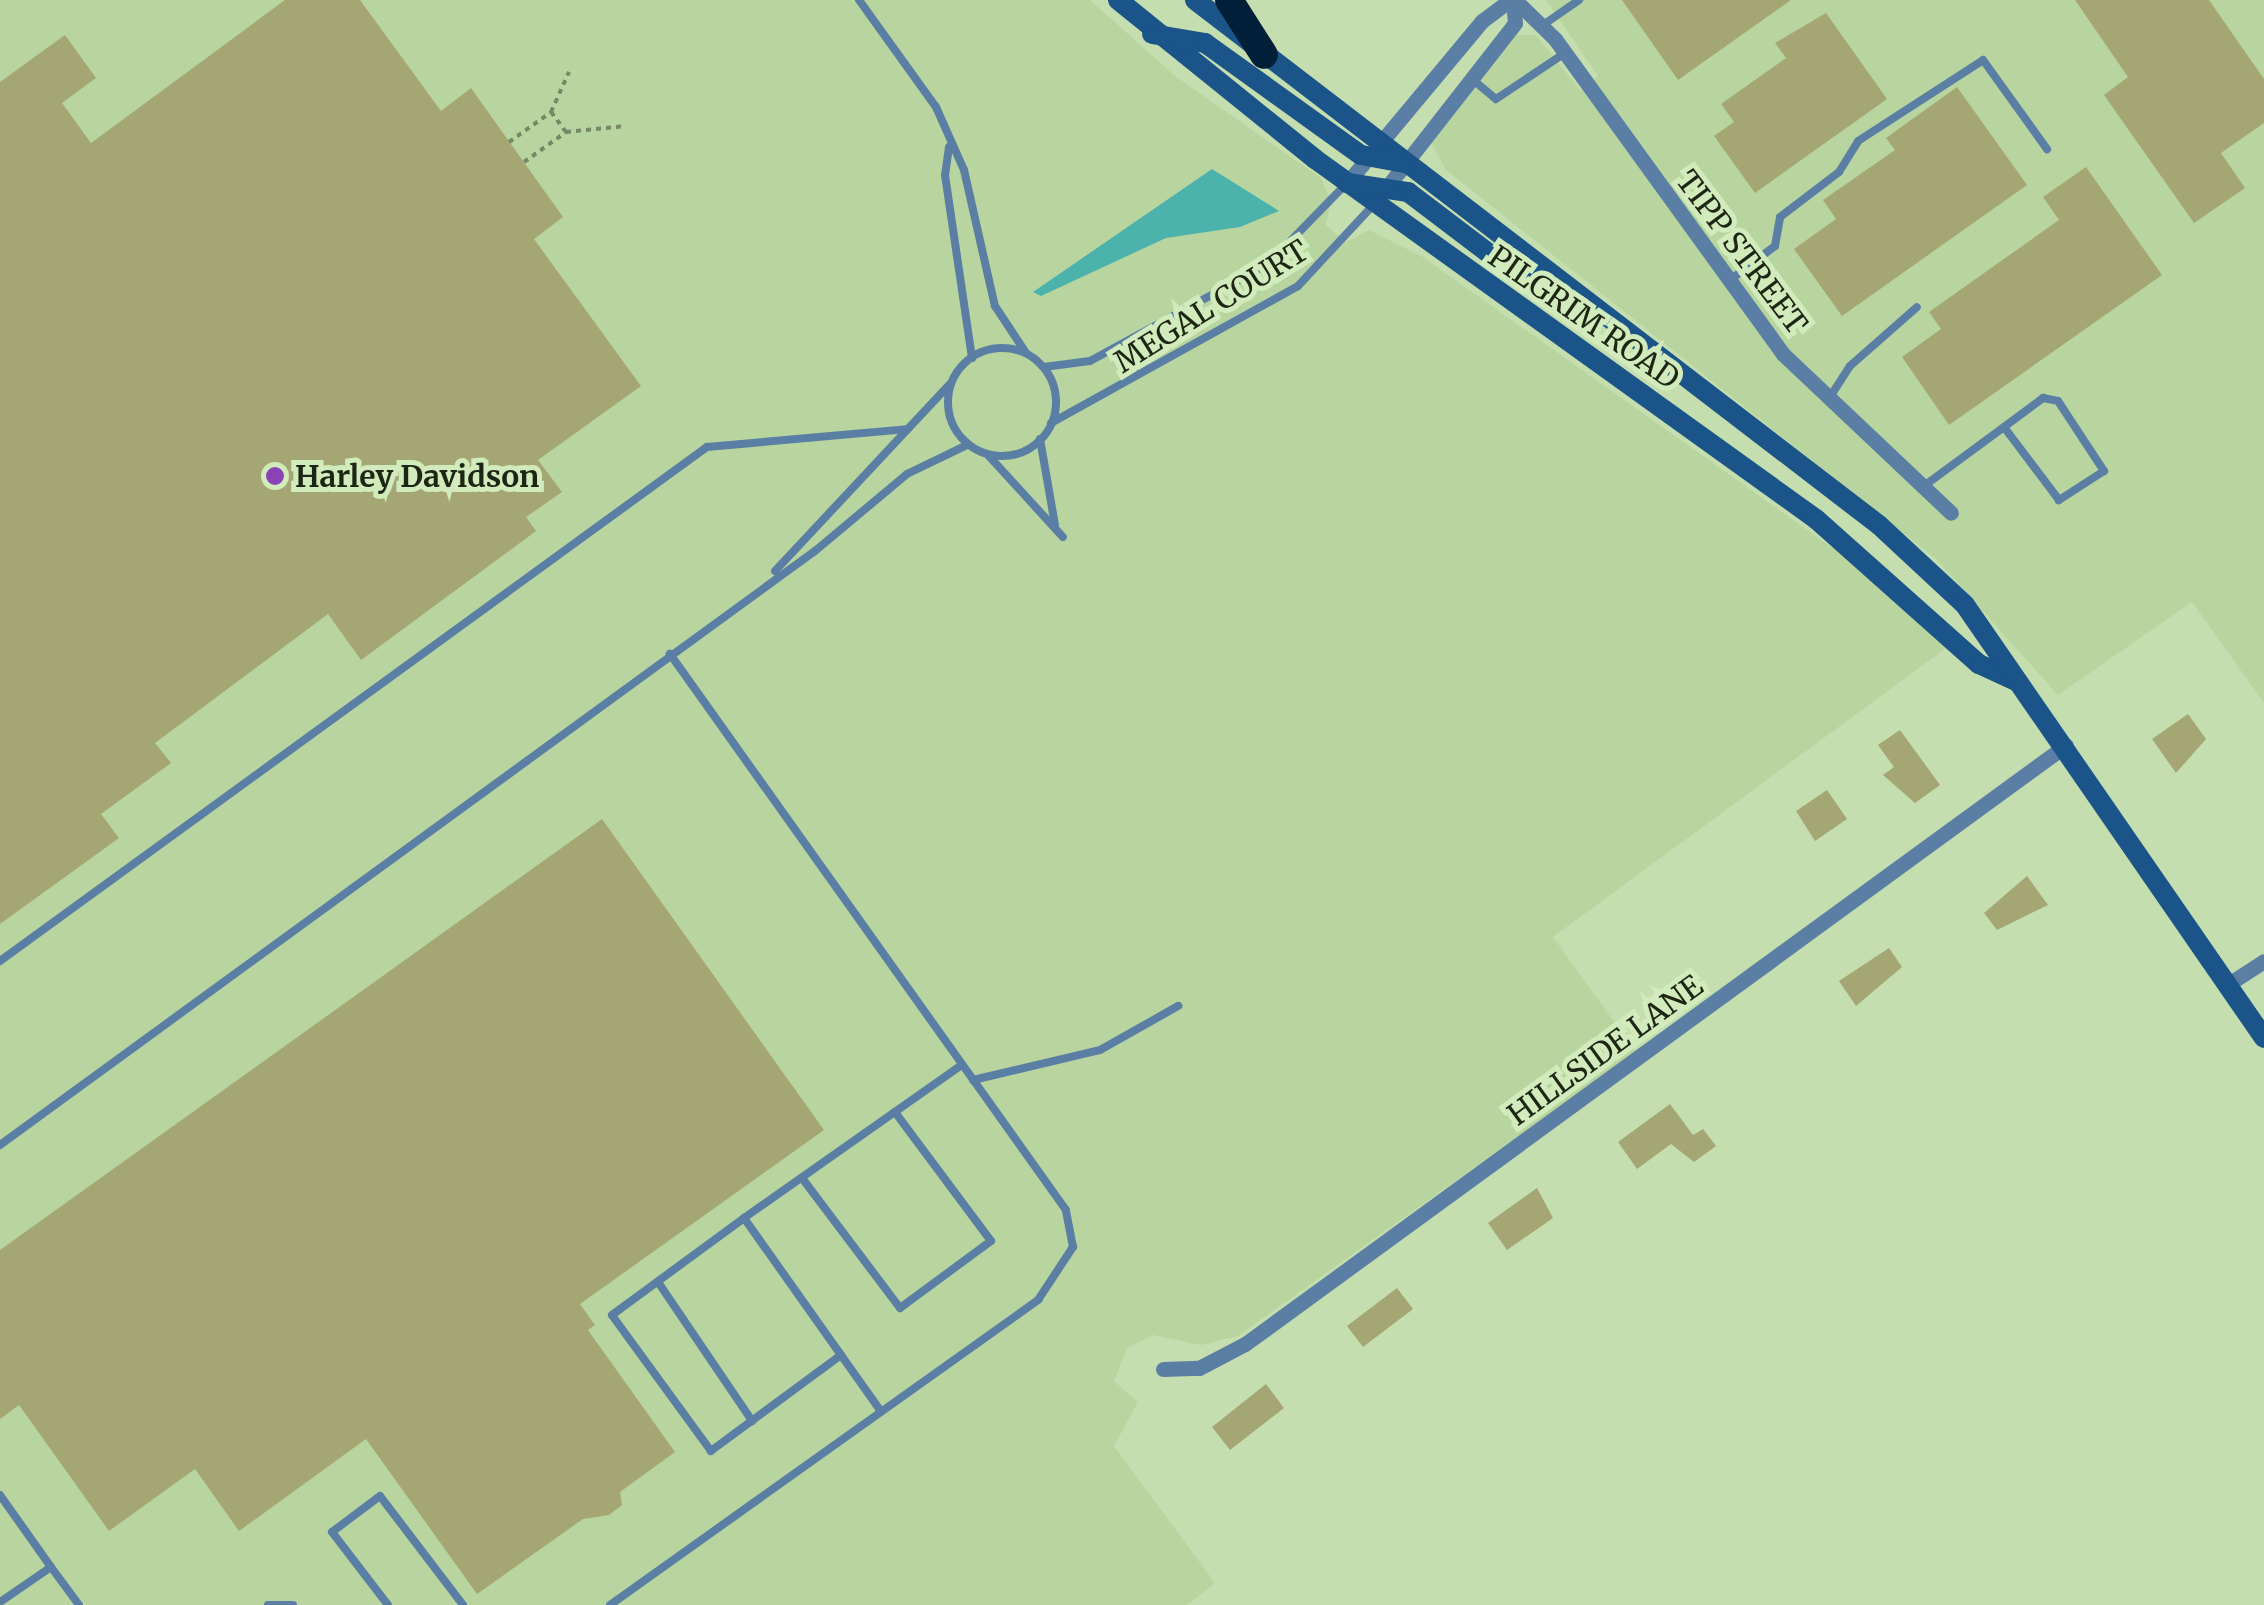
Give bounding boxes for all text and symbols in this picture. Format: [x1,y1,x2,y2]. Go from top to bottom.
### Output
street label: TIPP STREET [1669,163,1815,341]
street label: MEGAL COURT [1107,232,1315,380]
street label: PILGRIM ROAD [1482,238,1686,396]
place label: Harley Davidson [295,458,539,494]
marker: Harley Davidson [264,465,286,487]
street label: HILLSIDE LANE [1501,967,1709,1133]

